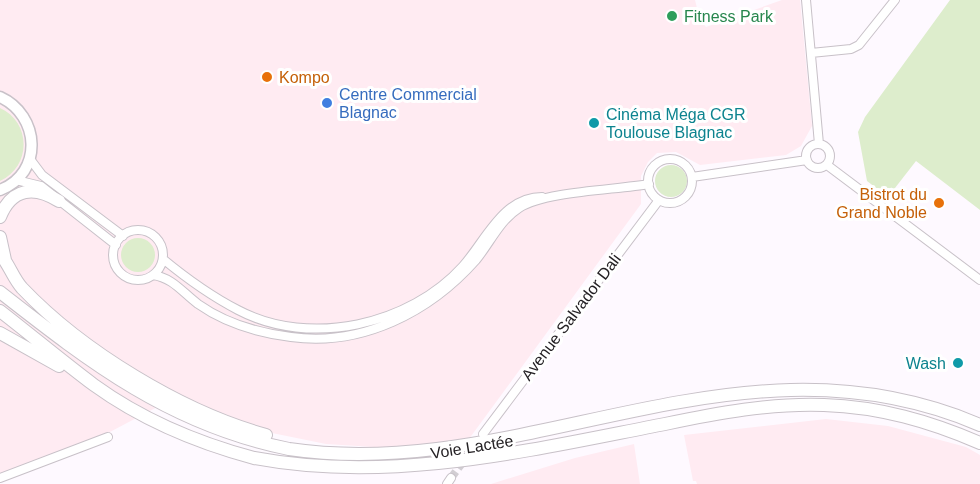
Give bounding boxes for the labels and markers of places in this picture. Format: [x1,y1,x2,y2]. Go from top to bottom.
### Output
place label: Fitness Park [684,8,774,25]
marker: Fitness Park [665,9,679,23]
place label: Kompo [279,69,330,86]
marker: Kompo [260,70,274,84]
place label: Centre Commercial Blagnac [339,86,477,121]
marker: Centre Commercial Blagnac [320,96,334,110]
place label: Cinéma Méga CGR Toulouse Blagnac [606,106,746,141]
marker: Cinéma Méga CGR Toulouse Blagnac [587,116,601,130]
place label: Bistrot du Grand Noble [836,186,927,221]
marker: Bistrot du Grand Noble [932,196,946,210]
place label: Wash [906,355,946,372]
marker: Wash [951,356,965,370]

